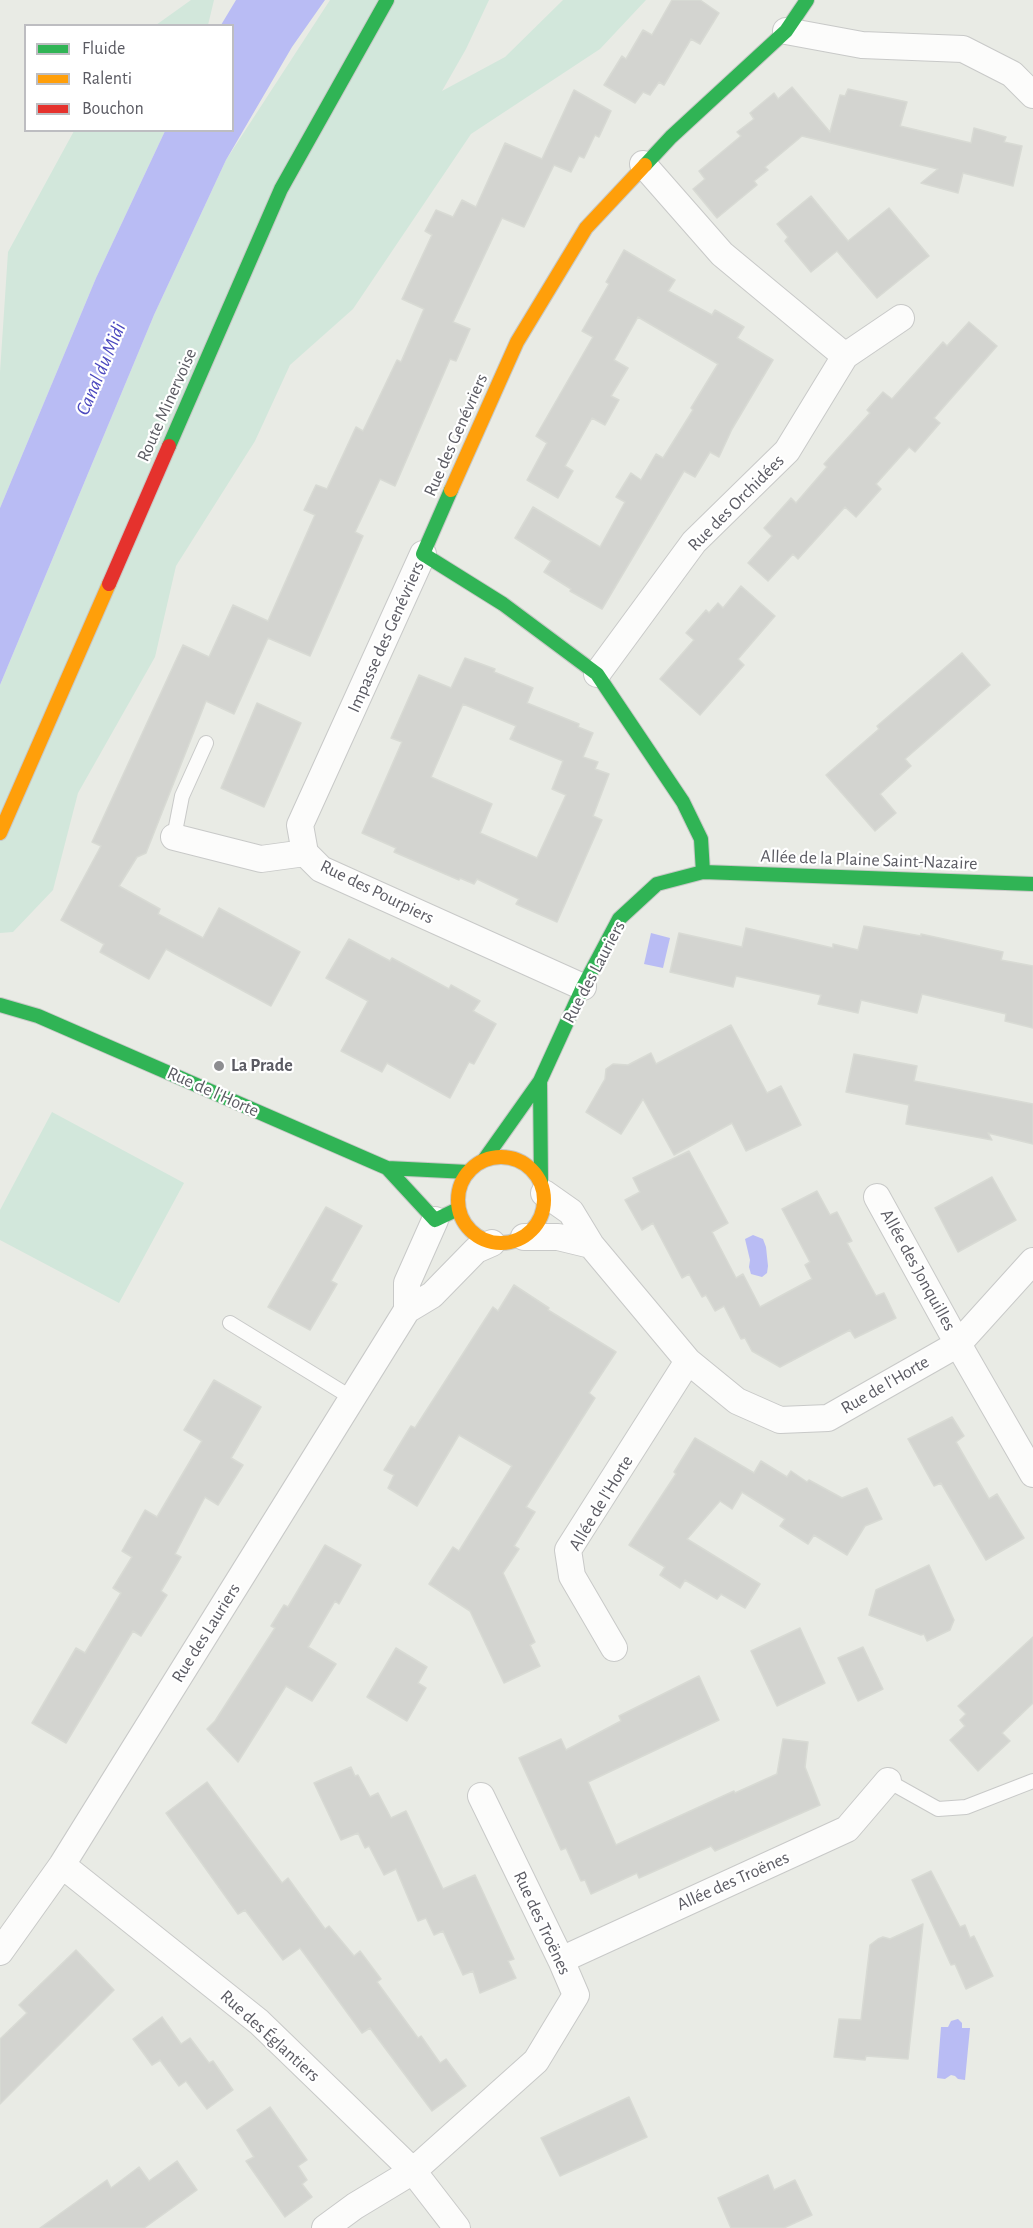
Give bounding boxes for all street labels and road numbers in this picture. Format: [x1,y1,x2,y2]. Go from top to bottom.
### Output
street label: Route Minervoise [132,345,202,465]
street label: Rue des Genévriers [419,370,493,500]
street label: Rue des Orchidées [683,450,789,556]
street label: Impasse des Genévriers [343,558,429,716]
street label: Allée de la Plaine Saint-Nazaire [760,845,978,875]
street label: Rue des Pourpiers [317,855,437,929]
street label: Rue des Lauriers [558,917,630,1027]
street label: Rue de l'Horte [164,1062,262,1122]
street label: Allée des Jonquilles [876,1205,960,1335]
street label: Rue de l'Horte [837,1351,933,1419]
street label: Allée de l'Horte [564,1452,638,1554]
street label: Rue des Lauriers [167,1579,245,1687]
street label: Allée des Troënes [673,1847,793,1915]
street label: Rue des Troënes [509,1868,575,1978]
street label: Rue des Églantiers [216,1986,324,2086]

